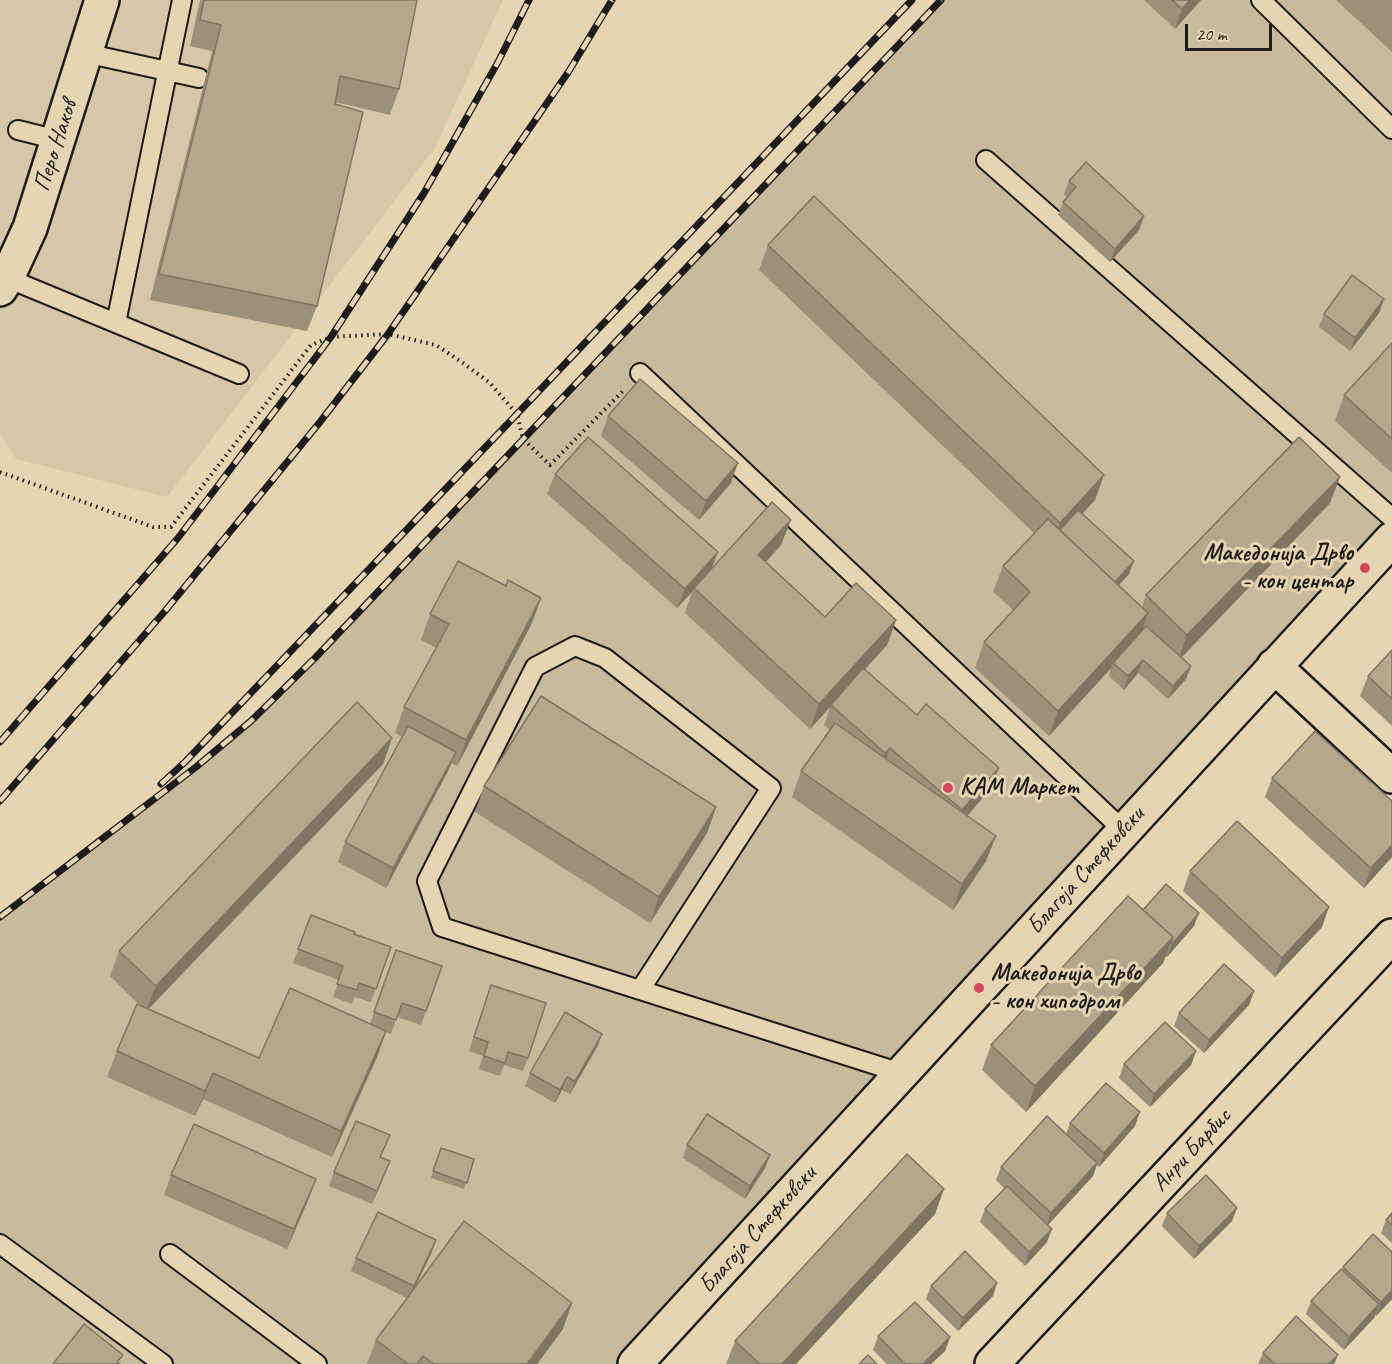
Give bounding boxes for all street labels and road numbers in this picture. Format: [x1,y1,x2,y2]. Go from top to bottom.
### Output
street label: Перо Наков [28,97,84,195]
street label: Благоја Стефковски [1021,801,1151,941]
street label: Анри Барбис [1146,1102,1238,1198]
street label: Благоја Стефковски [693,1160,823,1300]

